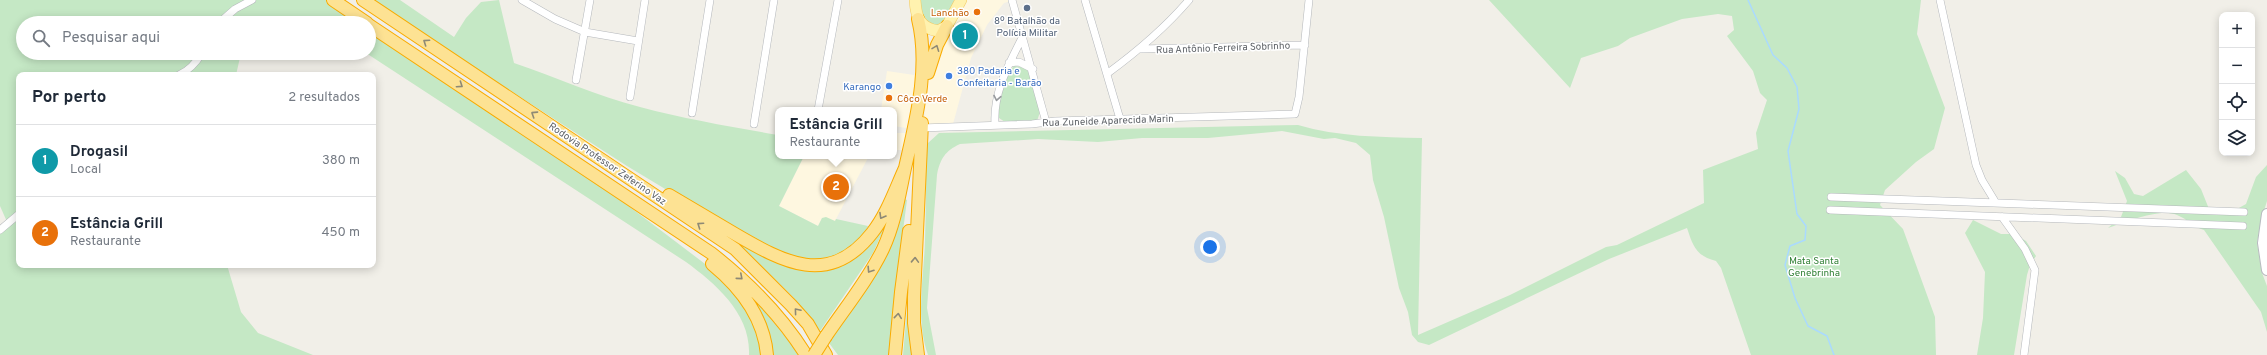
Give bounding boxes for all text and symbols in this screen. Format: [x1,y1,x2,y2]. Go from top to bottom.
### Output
marker: 8º Batalhão da Polícia Militar [1022,3,1032,13]
place label: Lanchão [931,7,969,20]
marker: Lanchão [972,7,982,17]
map controls [2219,12,2255,156]
button: + [2219,12,2255,48]
place label: 8º Batalhão da Polícia Militar [994,15,1060,40]
search box [16,16,376,60]
pin: 1 [952,21,978,51]
icon: search [30,27,52,49]
text: Pesquisar aqui [62,29,160,48]
one-way arrow [423,39,430,46]
street label: Rua Antônio Ferreira Sobrinho [1156,40,1291,57]
one-way arrow [931,44,939,51]
button: − [2219,48,2255,84]
place label: 380 Padaria e Confeitaria - Barão [957,65,1042,90]
marker: 380 Padaria e Confeitaria - Barão [944,71,954,81]
one-way arrow [455,80,462,87]
place label: Karango [843,81,881,94]
marker: Karango [884,81,894,91]
button: locate [2219,84,2255,120]
text: Por perto [32,87,106,109]
text: 2 resultados [288,90,360,106]
marker: Côco Verde [884,93,894,103]
place label: Côco Verde [897,93,947,106]
one-way arrow [994,95,1002,101]
popup [775,107,897,159]
one-way arrow [531,111,538,118]
street label: Rua Zuneide Aparecida Marin [1042,113,1174,130]
text: Estância Grill [789,116,883,135]
street label: Rodovia Professor Zeferino Vaz [546,120,669,209]
button: layers [2219,120,2255,156]
text: Restaurante [789,135,860,151]
text: Drogasil [70,143,128,162]
text: 1 [42,153,48,169]
text: 380 m [322,153,360,169]
text: Local [70,162,101,178]
pin: 2 [823,172,849,202]
one-way arrow [880,212,887,219]
text: Estância Grill [70,215,163,234]
one-way arrow [698,223,705,230]
text: 2 [41,225,49,241]
text: 450 m [321,225,360,241]
text: Restaurante [70,234,141,250]
your location [1200,237,1220,257]
park label: Mata Santa Genebrinha [1788,255,1840,280]
one-way arrow [911,257,919,263]
one-way arrow [868,266,875,273]
one-way arrow [735,272,743,279]
one-way arrow [794,309,801,316]
one-way arrow [893,313,902,319]

